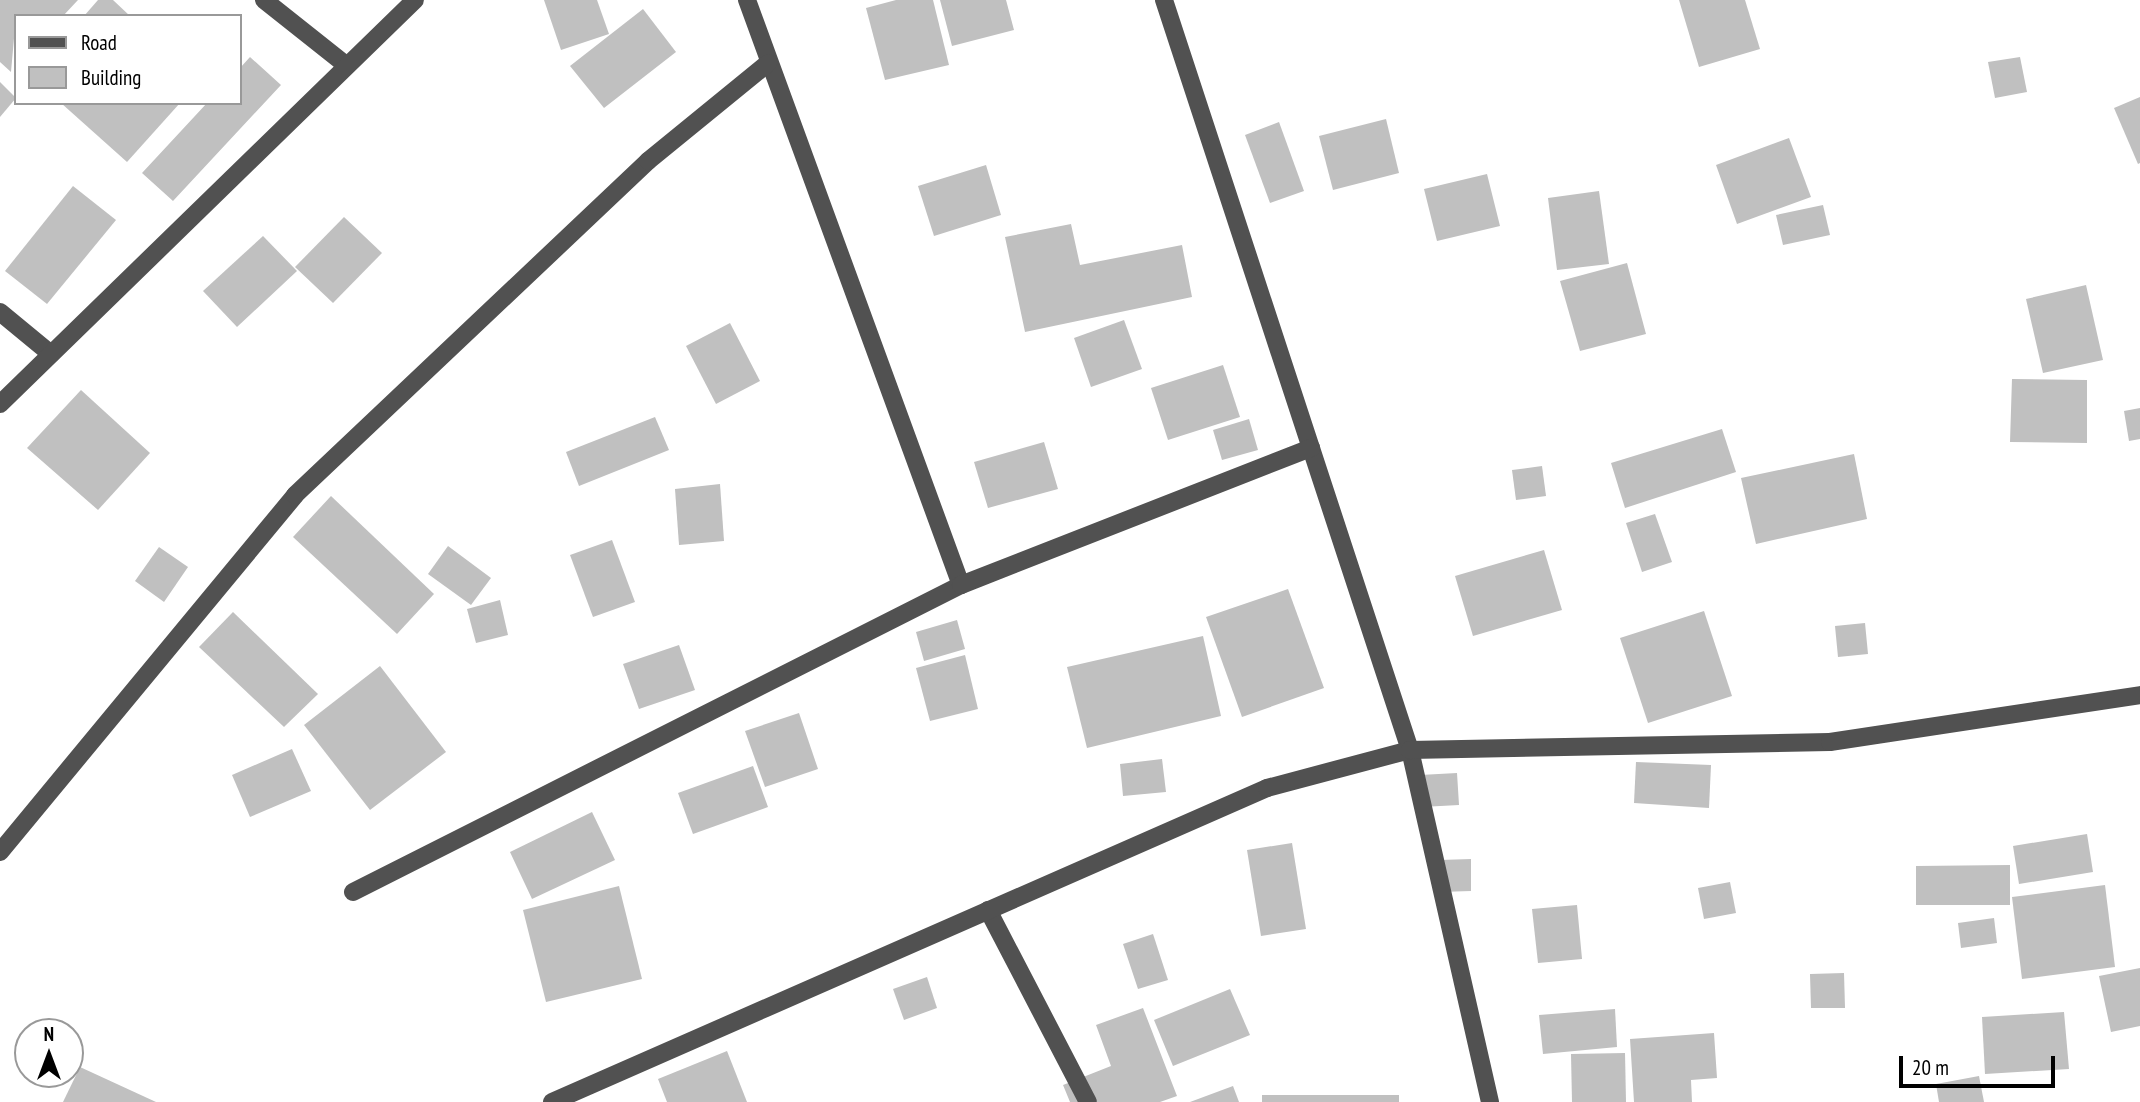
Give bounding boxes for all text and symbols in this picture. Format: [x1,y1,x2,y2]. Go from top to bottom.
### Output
legend [14,14,242,105]
text: Road [81,29,117,56]
text: Building [81,64,141,91]
north arrow [14,1018,84,1088]
text: N [44,1022,54,1046]
scale bar [1902,1042,2058,1086]
text: 20 m [1912,1054,1949,1081]

